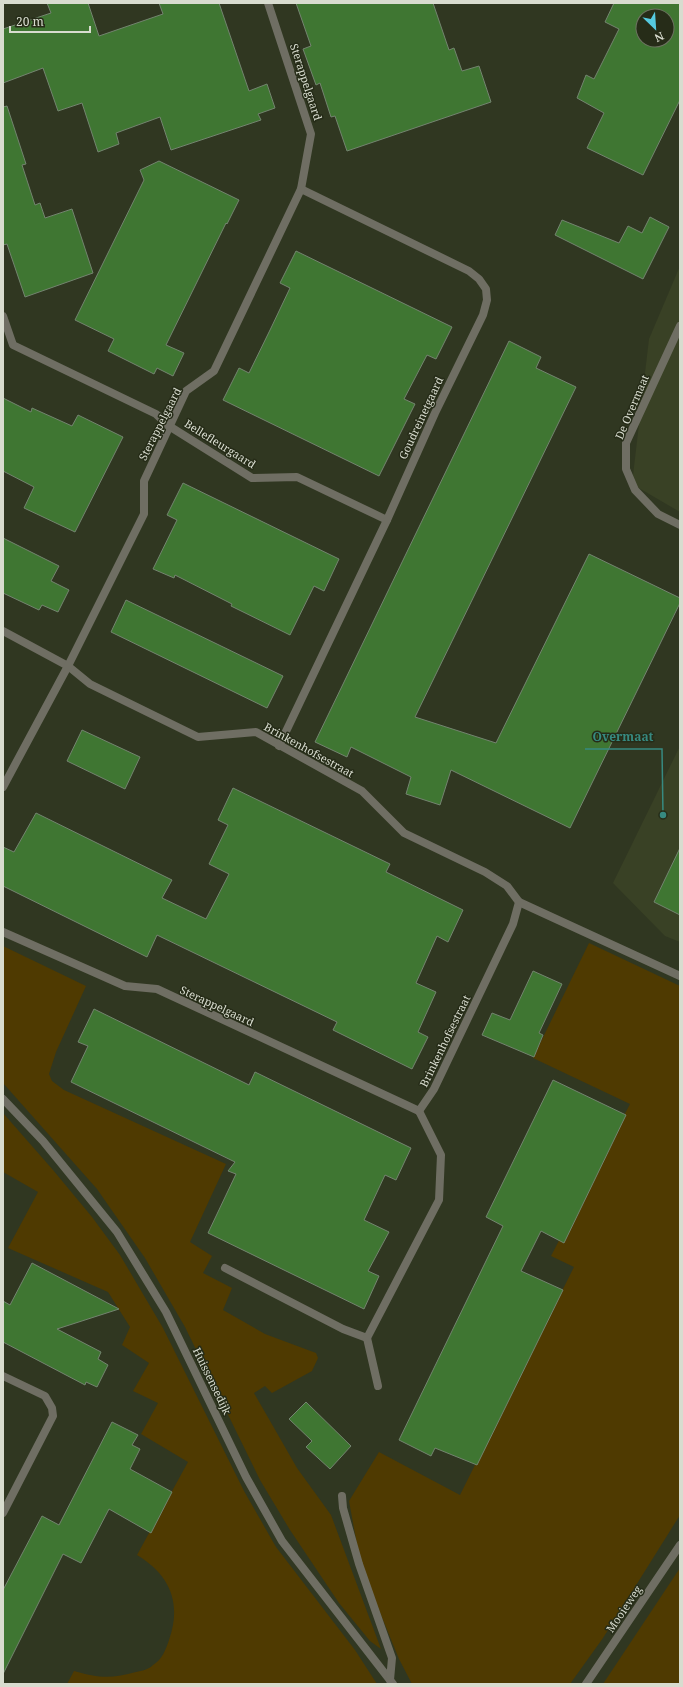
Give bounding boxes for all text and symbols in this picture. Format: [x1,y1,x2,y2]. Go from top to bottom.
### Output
scale bar [10,8,90,34]
north arrow [635,8,675,48]
text: 20 m [16,13,44,30]
text: N [652,29,667,46]
street label: Sterappelgaard [287,42,326,122]
street label: De Overmaat [611,372,652,441]
street label: Goudreinetgaard [395,374,446,462]
street label: Sterappelgaard [135,385,184,463]
street label: Bellefleurgaard [182,416,259,472]
street label: Brinkenhofsestraat [262,719,357,781]
callout: Overmaat [585,725,662,749]
text: Overmaat [593,728,654,745]
street label: Sterappelgaard [178,982,257,1029]
street label: Brinkenhofsestraat [416,992,473,1089]
street label: Huissensedijk [190,1345,235,1417]
street label: Mooieweg [602,1582,645,1635]

